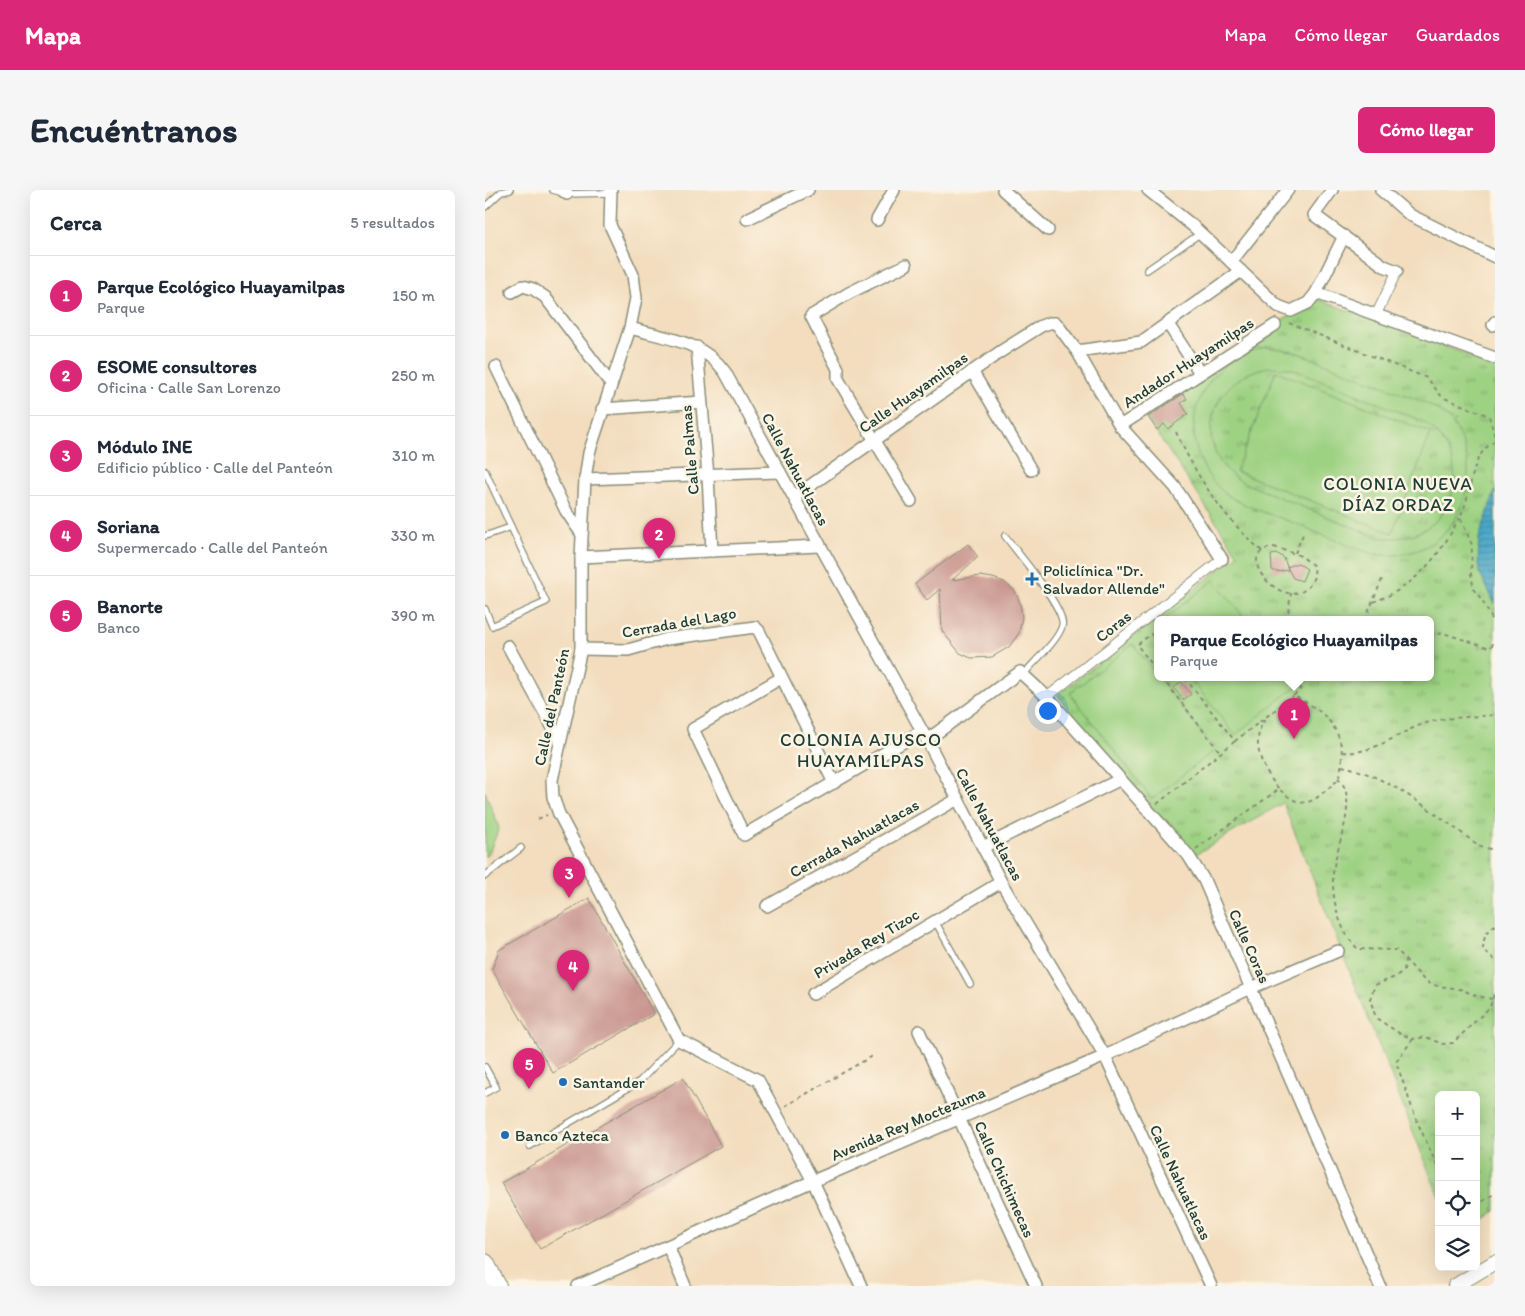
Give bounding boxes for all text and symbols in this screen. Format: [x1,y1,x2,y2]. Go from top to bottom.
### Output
text: Mapa [25,21,81,50]
text: Mapa [1225,24,1266,46]
text: Cómo llegar [1294,24,1388,46]
text: Guardados [1416,24,1500,46]
button: Cómo llegar [1358,107,1495,153]
text: Encuéntranos [30,109,238,151]
text: Cerca [50,210,102,235]
text: 5 resultados [350,213,435,232]
text: Parque Ecológico Huayamilpas [97,275,345,298]
text: 1 [62,286,70,305]
text: 150 m [392,286,435,305]
text: Parque [97,298,145,317]
street label: Andador Huayamilpas [1119,313,1257,412]
street label: Calle Huayamilpas [855,348,971,437]
text: ESOME consultores [97,355,257,378]
text: 2 [62,366,70,385]
text: 250 m [391,366,435,385]
text: Oficina · Calle San Lorenzo [97,378,281,397]
street label: Calle Palmas [676,404,703,495]
street label: Calle Nahuatlacas [758,410,833,529]
text: Módulo INE [97,435,193,458]
text: 3 [62,446,70,465]
text: 310 m [392,446,435,465]
text: Edificio público · Calle del Panteón [97,458,333,477]
district label: COLONIA NUEVA DÍAZ ORDAZ [1323,473,1473,516]
text: Soriana [97,515,160,538]
pin: 2 [643,518,675,559]
text: 4 [61,526,71,545]
text: 330 m [391,526,435,545]
text: Supermercado · Calle del Panteón [97,538,328,557]
place label: Policlínica "Dr. Salvador Allende" [1043,561,1165,598]
marker: Policlínica "Dr. Salvador Allende" [1025,572,1039,586]
text: Banorte [97,595,163,618]
street label: Cerrada del Lago [621,603,738,642]
text: 5 [62,606,70,625]
text: 390 m [391,606,435,625]
street label: Coras [1092,607,1135,646]
popup [1154,616,1434,681]
text: Banco [97,618,140,637]
text: Parque Ecológico Huayamilpas [1170,628,1418,651]
street label: Calle del Panteón [530,647,573,768]
text: Parque [1170,651,1218,670]
your location [1035,698,1061,724]
pin: 1 [1278,698,1310,739]
district label: COLONIA AJUSCO HUAYAMILPAS [780,729,942,772]
street label: Calle Nahuatlacas [952,765,1027,884]
street label: Cerrada Nahuatlacas [786,795,922,882]
pin: 3 [553,857,585,898]
street label: Privada Rey Tizoc [810,904,922,982]
street label: Calle Coras [1225,906,1274,986]
pin: 4 [557,950,589,991]
pin: 5 [513,1048,545,1089]
place label: Santander [573,1073,645,1092]
marker: Santander [557,1076,569,1088]
street label: Avenida Rey Moctezuma [828,1082,988,1165]
map controls [1435,1091,1480,1271]
button: + [1435,1091,1480,1136]
street label: Calle Chichimecas [970,1118,1039,1240]
street label: Calle Nahuatlacas [1146,1122,1216,1243]
place label: Banco Azteca [515,1126,609,1145]
marker: Banco Azteca [499,1129,511,1141]
button: − [1435,1136,1480,1181]
button: locate [1435,1181,1480,1226]
button: layers [1435,1226,1480,1271]

